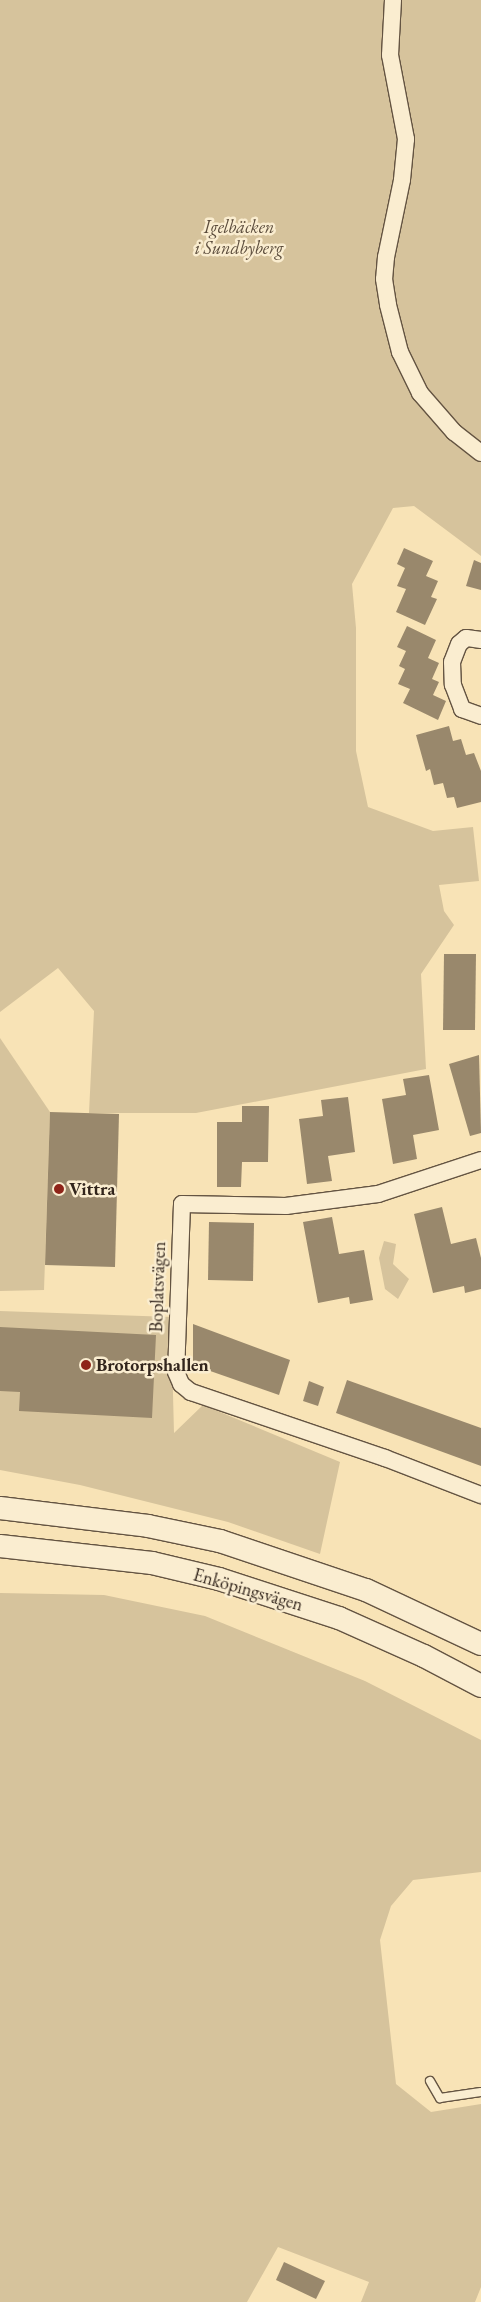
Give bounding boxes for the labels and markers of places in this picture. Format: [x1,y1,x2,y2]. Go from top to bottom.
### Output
place label: Vittra [69,1178,115,1200]
marker: Vittra [53,1183,65,1195]
place label: Brotorpshallen [96,1354,209,1376]
marker: Brotorpshallen [80,1359,92,1371]

